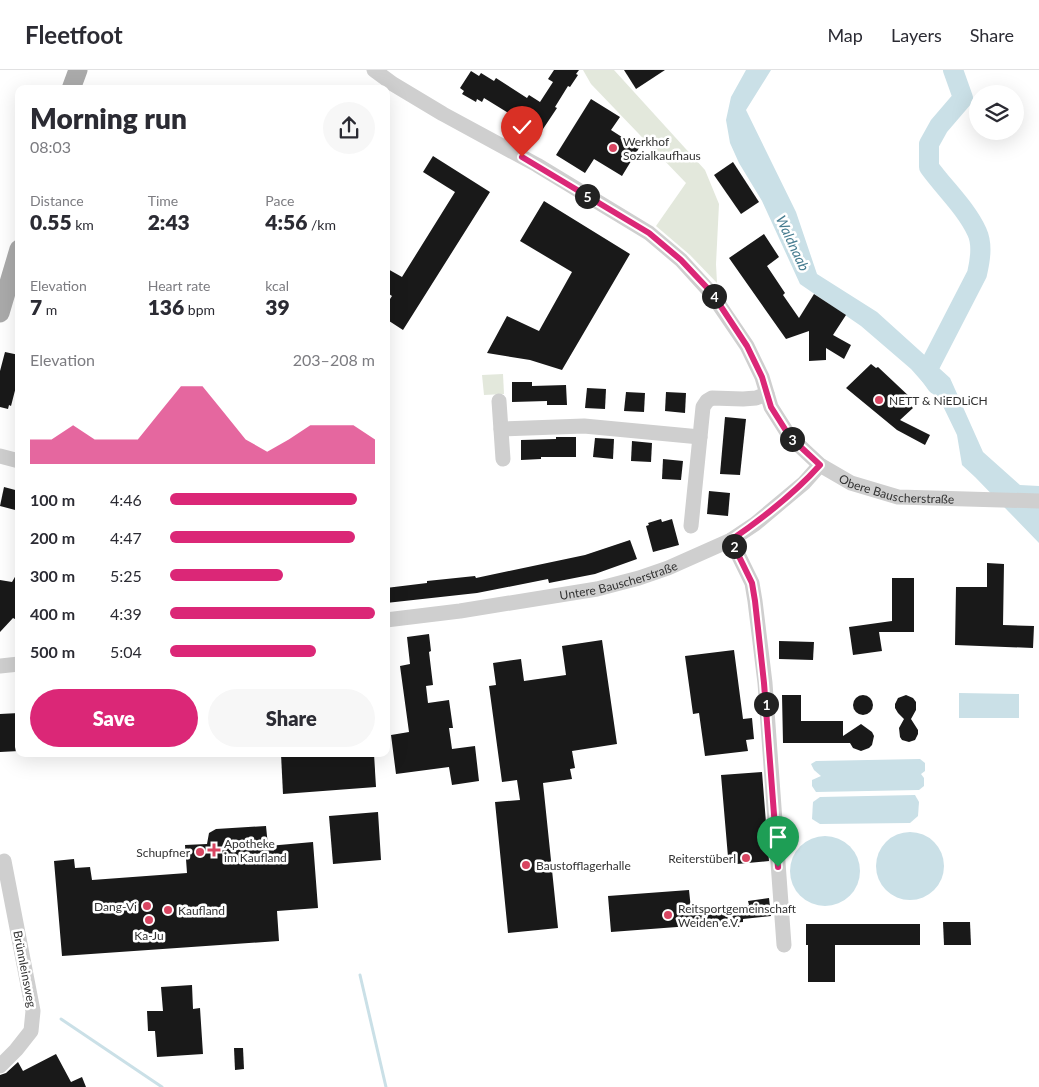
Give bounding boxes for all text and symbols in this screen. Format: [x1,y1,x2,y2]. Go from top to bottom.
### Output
text: Fleetfoot [25,20,123,49]
text: Map [827,24,863,46]
text: Layers [891,24,942,46]
text: Share [970,24,1014,46]
map controls [969,85,1024,140]
button: layers [969,85,1024,140]
text: Morning run [30,101,187,135]
button: share [323,102,375,154]
pin [501,106,543,157]
icon: check [508,113,536,141]
place label: Werkhof Sozialkaufhaus [623,134,701,163]
text: 08:03 [30,137,71,156]
marker: Werkhof Sozialkaufhaus [607,142,619,154]
pin: 5 [574,184,600,208]
text: 5 [583,188,592,205]
text: Distance [30,192,84,209]
text: Time [148,192,178,209]
text: Pace [265,192,294,209]
text: 0.55 [30,209,72,234]
text: 2:43 [148,209,190,234]
text: 4:56 [265,209,307,234]
water label: Waldnaab [773,212,813,274]
text: km [72,216,94,233]
text: /km [307,216,336,233]
text: Elevation [30,277,87,294]
text: Heart rate [148,277,210,294]
text: kcal [265,277,289,294]
pin: 4 [702,284,726,308]
text: 4 [710,288,719,305]
text: 7 [30,294,42,319]
text: 136 [148,294,184,319]
text: 39 [265,294,290,319]
text: m [42,301,57,318]
text: bpm [184,301,215,318]
text: Elevation [30,350,95,369]
text: 203–208 m [293,350,375,369]
place label: NETT & NiEDLiCH [889,393,988,408]
marker: NETT & NiEDLiCH [873,394,885,406]
pin: 3 [780,426,804,452]
text: 3 [788,431,797,448]
street label: Obere Bauscherstraße [836,470,955,506]
text: 100 m [30,490,75,509]
text: 4:46 [110,490,142,509]
text: 200 m [30,528,75,547]
text: 4:47 [110,528,142,547]
pin: 2 [722,534,746,558]
text: 2 [730,538,739,555]
street label: Untere Bauscherstraße [558,557,679,602]
text: 300 m [30,566,75,585]
text: 5:25 [110,566,142,585]
text: 400 m [30,604,75,623]
text: 4:39 [110,604,142,623]
text: 500 m [30,642,75,661]
text: 5:04 [110,642,142,661]
button: Save [30,689,198,747]
button: Share [208,689,375,747]
pin: 1 [754,692,778,716]
text: 1 [762,696,771,713]
pin [757,816,799,867]
icon: arrive [764,823,792,851]
place label: Apotheke im Kaufland [224,836,287,865]
marker: Apotheke im Kaufland [208,844,220,856]
place label: Schupfner [136,845,191,860]
marker: Schupfner [194,846,206,858]
place label: Reiterstüberl [668,851,736,866]
marker: Reiterstüberl [740,852,752,864]
place label: Baustofflagerhalle [536,858,631,873]
marker: Baustofflagerhalle [520,859,532,871]
place label: Dang-Vi [94,899,137,914]
marker: Dang-Vi [141,900,153,912]
place label: Reitsportgemeinschaft Weiden e.V. [678,901,797,930]
place label: Kaufland [178,903,225,918]
marker: Kaufland [162,904,174,916]
marker: Reitsportgemeinschaft Weiden e.V. [662,909,674,921]
marker: Ka-Ju [143,914,155,926]
place label: Ka-Ju [134,928,164,943]
street label: Brünnleinsweg [10,929,40,1009]

